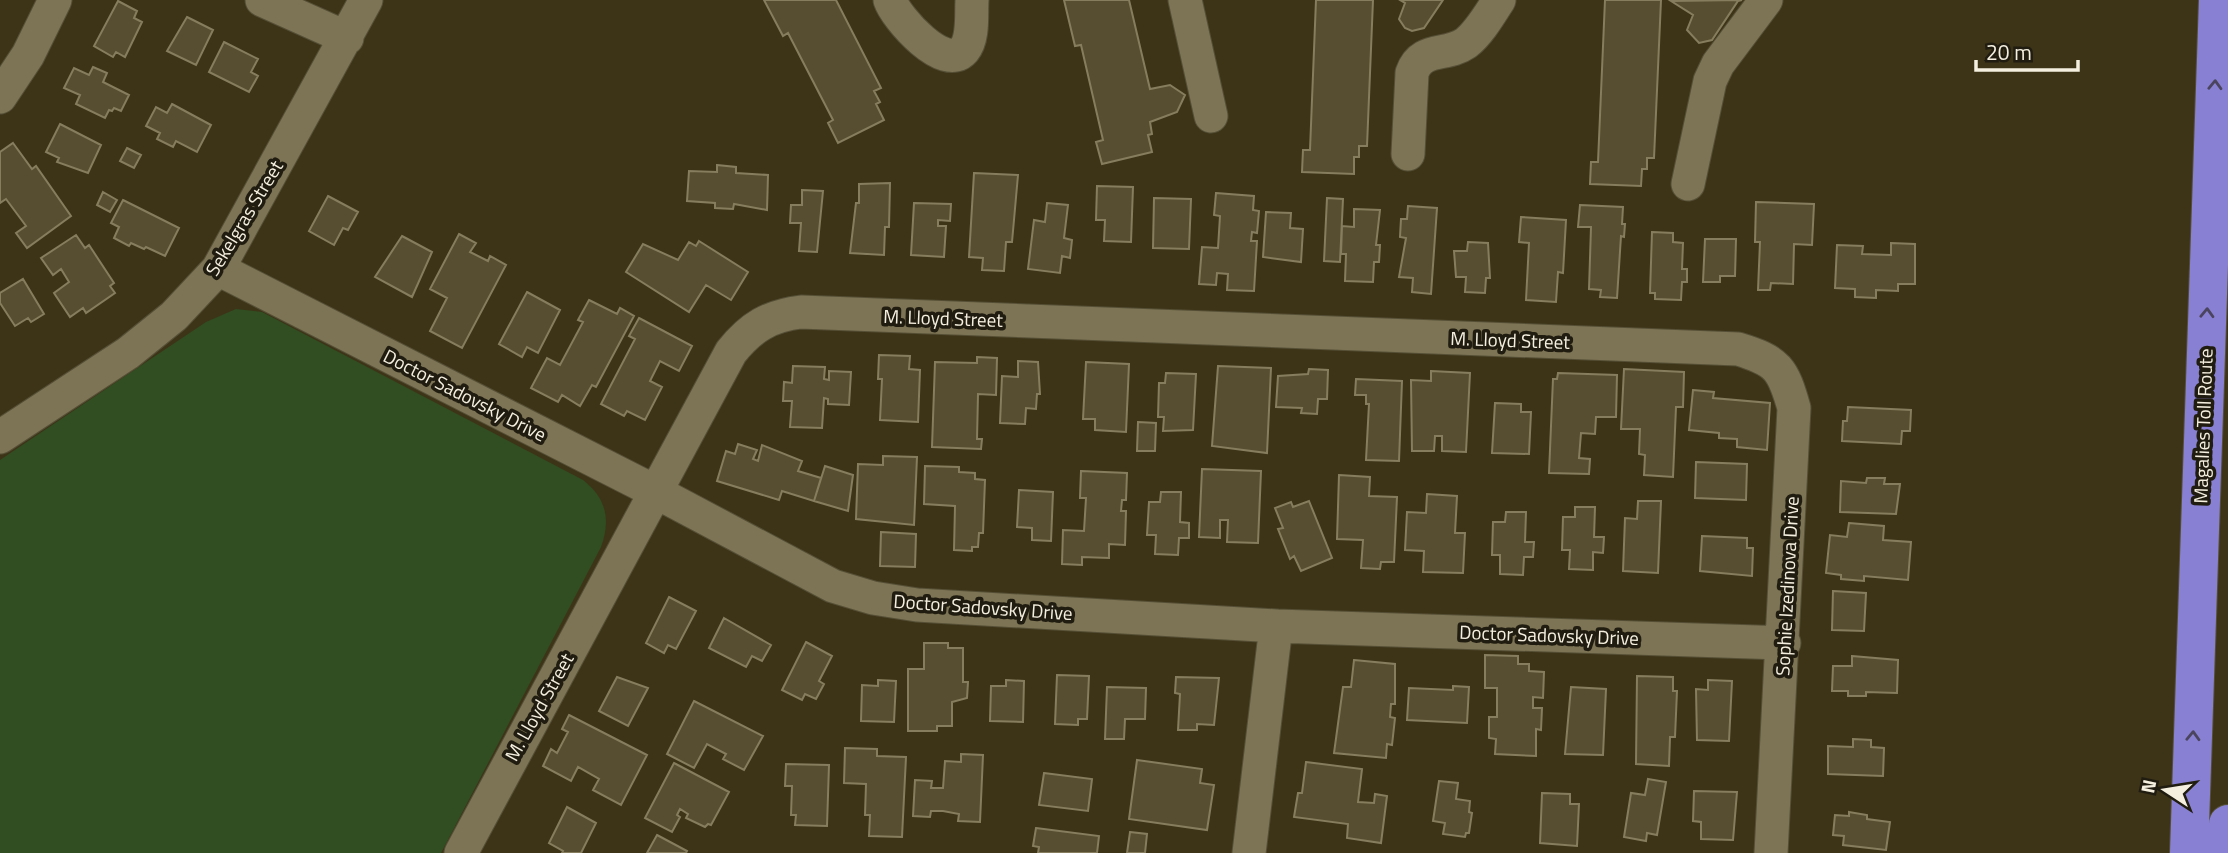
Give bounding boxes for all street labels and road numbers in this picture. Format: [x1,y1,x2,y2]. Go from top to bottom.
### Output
street label: Sekelgras Street [198,154,290,281]
street label: M. Lloyd Street [883,301,1004,334]
street label: M. Lloyd Street [1450,323,1571,356]
street label: Doctor Sadovsky Drive [379,341,552,448]
street label: Magalies Toll Route [2185,348,2220,504]
street label: Sophie Izedinova Drive [1767,495,1806,677]
street label: Doctor Sadovsky Drive [892,586,1074,627]
street label: Doctor Sadovsky Drive [1459,617,1639,652]
street label: M. Lloyd Street [497,647,580,766]

